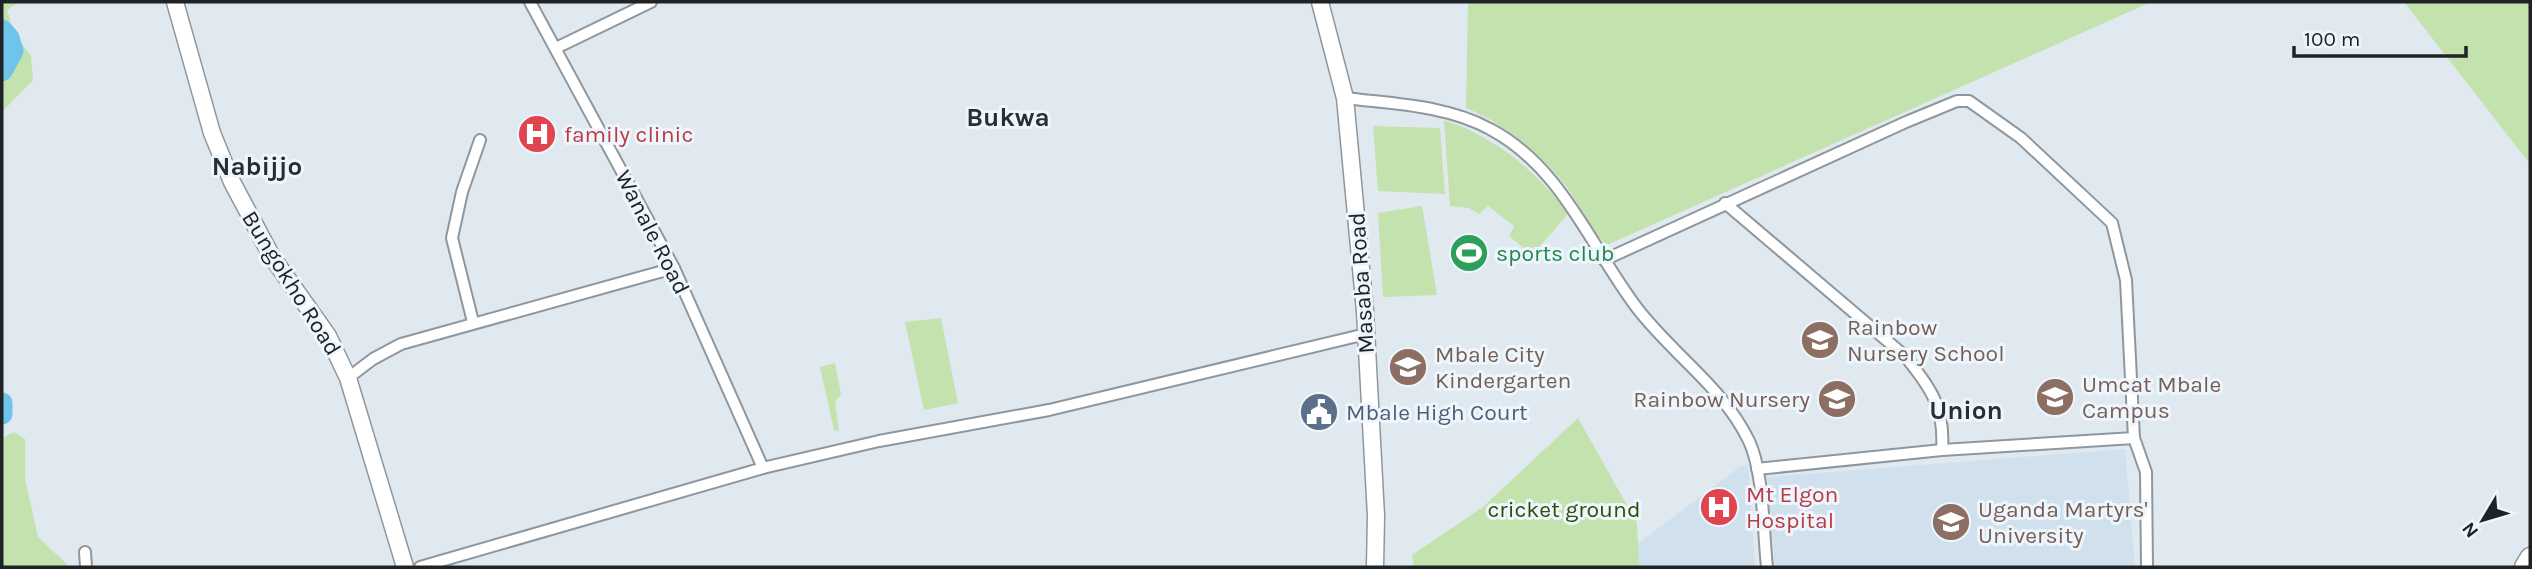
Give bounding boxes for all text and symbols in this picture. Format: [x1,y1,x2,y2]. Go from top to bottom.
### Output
scale bar [2294,14,2466,58]
text: 100 m [2304,27,2361,51]
district label: Bukwa [966,102,1050,133]
hospital icon: family clinic [516,113,558,155]
place label: family clinic [564,121,693,148]
district label: Nabijjo [212,151,302,182]
street label: Wanale Road [610,166,695,299]
street label: Bungokho Road [236,206,347,361]
street label: Masaba Road [1343,211,1380,355]
sports icon: sports club [1448,232,1490,274]
place label: sports club [1496,240,1614,267]
place label: Rainbow Nursery School [1847,314,2005,367]
school or university icon: Rainbow Nursery School [1799,319,1841,361]
place label: Mbale City Kindergarten [1435,341,1571,394]
school or university icon: Mbale City Kindergarten [1387,346,1429,388]
place label: Umcat Mbale Campus [2082,371,2221,424]
school or university icon: Umcat Mbale Campus [2034,376,2076,418]
school or university icon: Rainbow Nursery [1816,378,1858,420]
place label: Rainbow Nursery [1633,386,1810,413]
public building icon: Mbale High Court [1298,391,1340,433]
district label: Union [1929,395,2003,426]
place label: Mbale High Court [1346,399,1528,426]
place label: Mt Elgon Hospital [1746,481,1838,534]
north arrow [2448,485,2518,555]
hospital icon: Mt Elgon Hospital [1698,486,1740,528]
park label: cricket ground [1487,496,1641,523]
place label: Uganda Martyrs' University [1978,496,2148,549]
school or university icon: Uganda Martyrs' University [1930,501,1972,543]
text: N [2458,518,2483,542]

